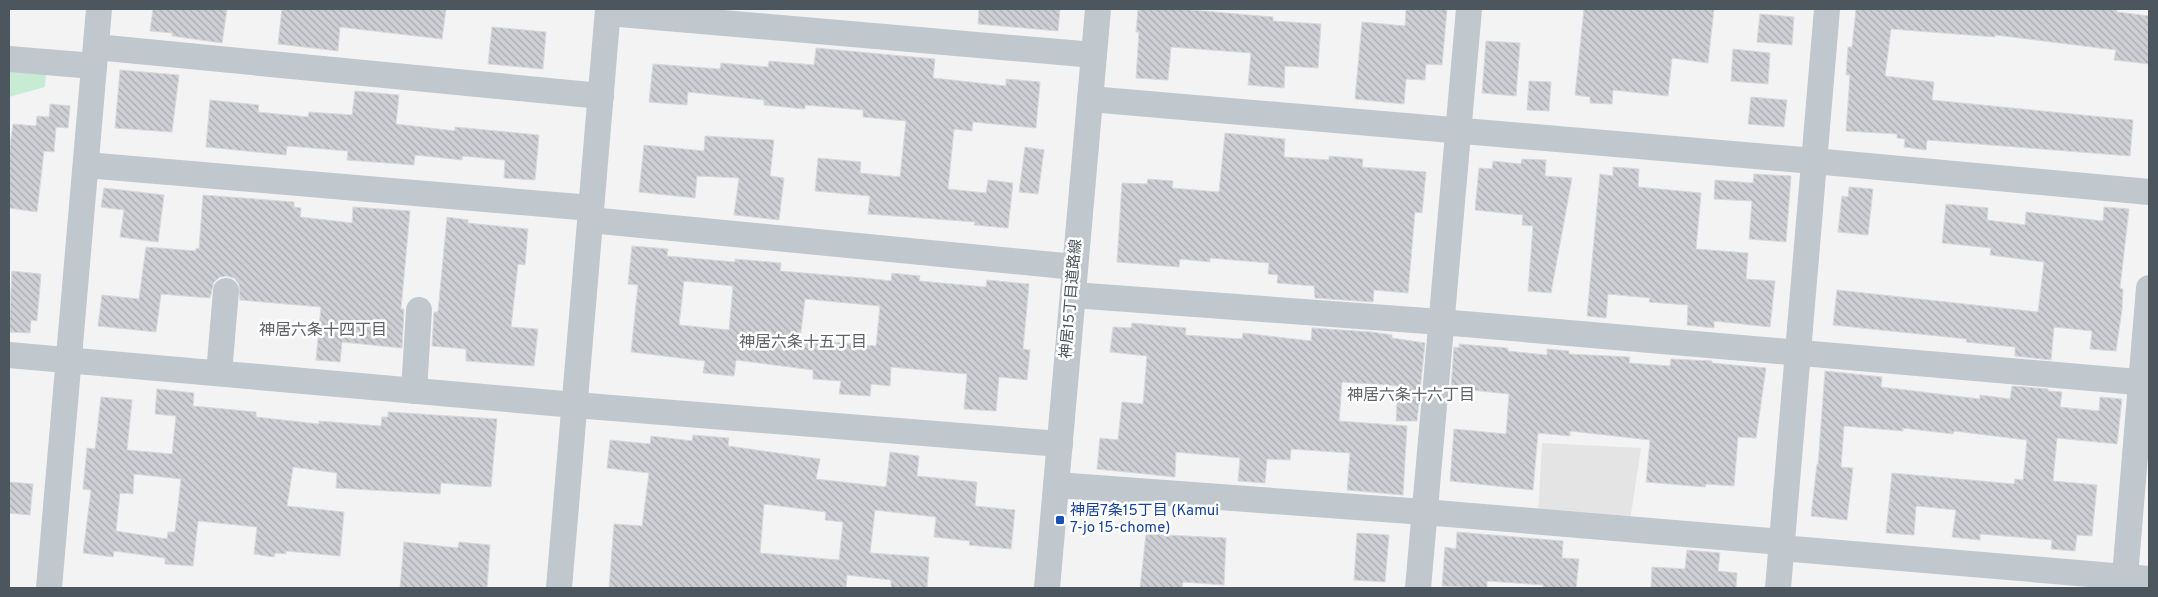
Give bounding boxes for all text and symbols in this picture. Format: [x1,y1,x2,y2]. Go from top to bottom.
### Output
street label: 神居15丁目道路線 [1057,238,1087,360]
district label: 神居六条十四丁目 [259,321,387,341]
district label: 神居六条十五丁目 [739,333,867,353]
district label: 神居六条十六丁目 [1347,386,1475,406]
place label: 神居7条15丁目 (Kamui 7-jo 15-chome) [1070,502,1219,538]
marker: 神居7条15丁目 (Kamui 7-jo 15-chome) [1054,514,1066,526]

